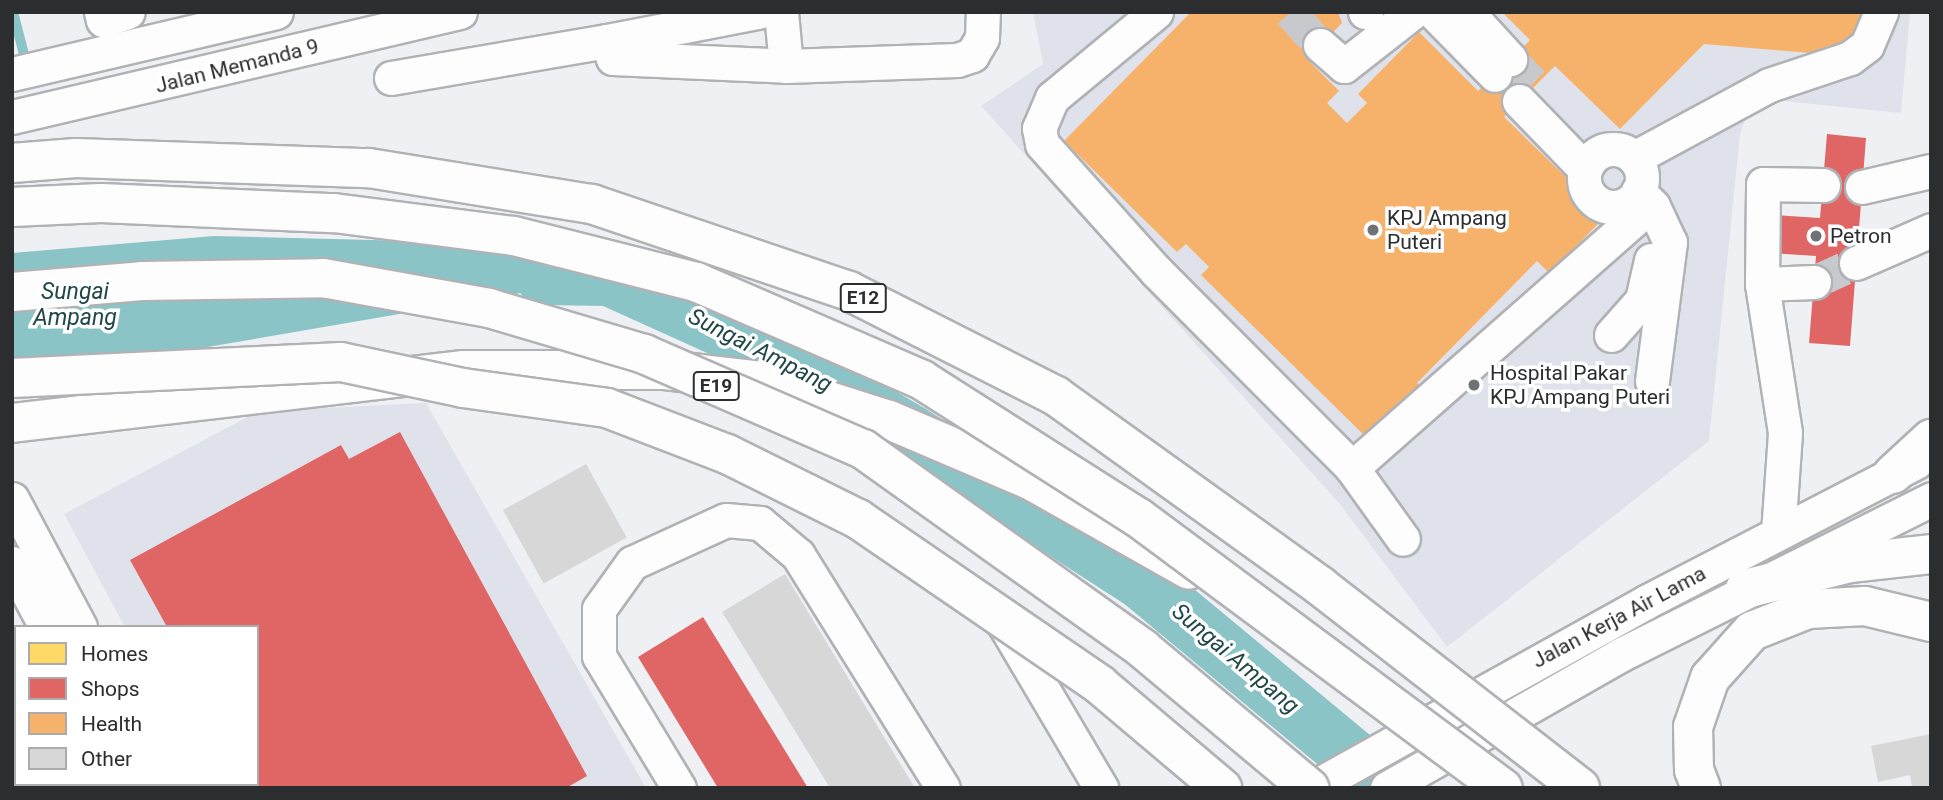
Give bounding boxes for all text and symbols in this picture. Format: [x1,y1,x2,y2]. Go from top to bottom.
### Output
street label: Jalan Memanda 9 [153,34,321,98]
place label: KPJ Ampang Puteri [1387,205,1507,255]
marker: KPJ Ampang Puteri [1365,222,1381,238]
place label: Petron [1830,223,1892,249]
marker: Petron [1808,228,1824,244]
water label: Sungai Ampang [33,278,117,332]
road number: E12 [838,282,888,314]
water label: Sungai Ampang [684,303,836,399]
place label: Hospital Pakar KPJ Ampang Puteri [1490,360,1670,410]
road number: E19 [692,370,740,402]
marker: Hospital Pakar KPJ Ampang Puteri [1464,375,1484,395]
street label: Jalan Kerja Air Lama [1528,561,1710,673]
water label: Sungai Ampang [1166,598,1304,720]
legend [14,625,259,786]
text: Homes [81,642,148,666]
text: Shops [81,677,140,701]
text: Health [81,712,142,736]
text: Other [81,747,132,771]

